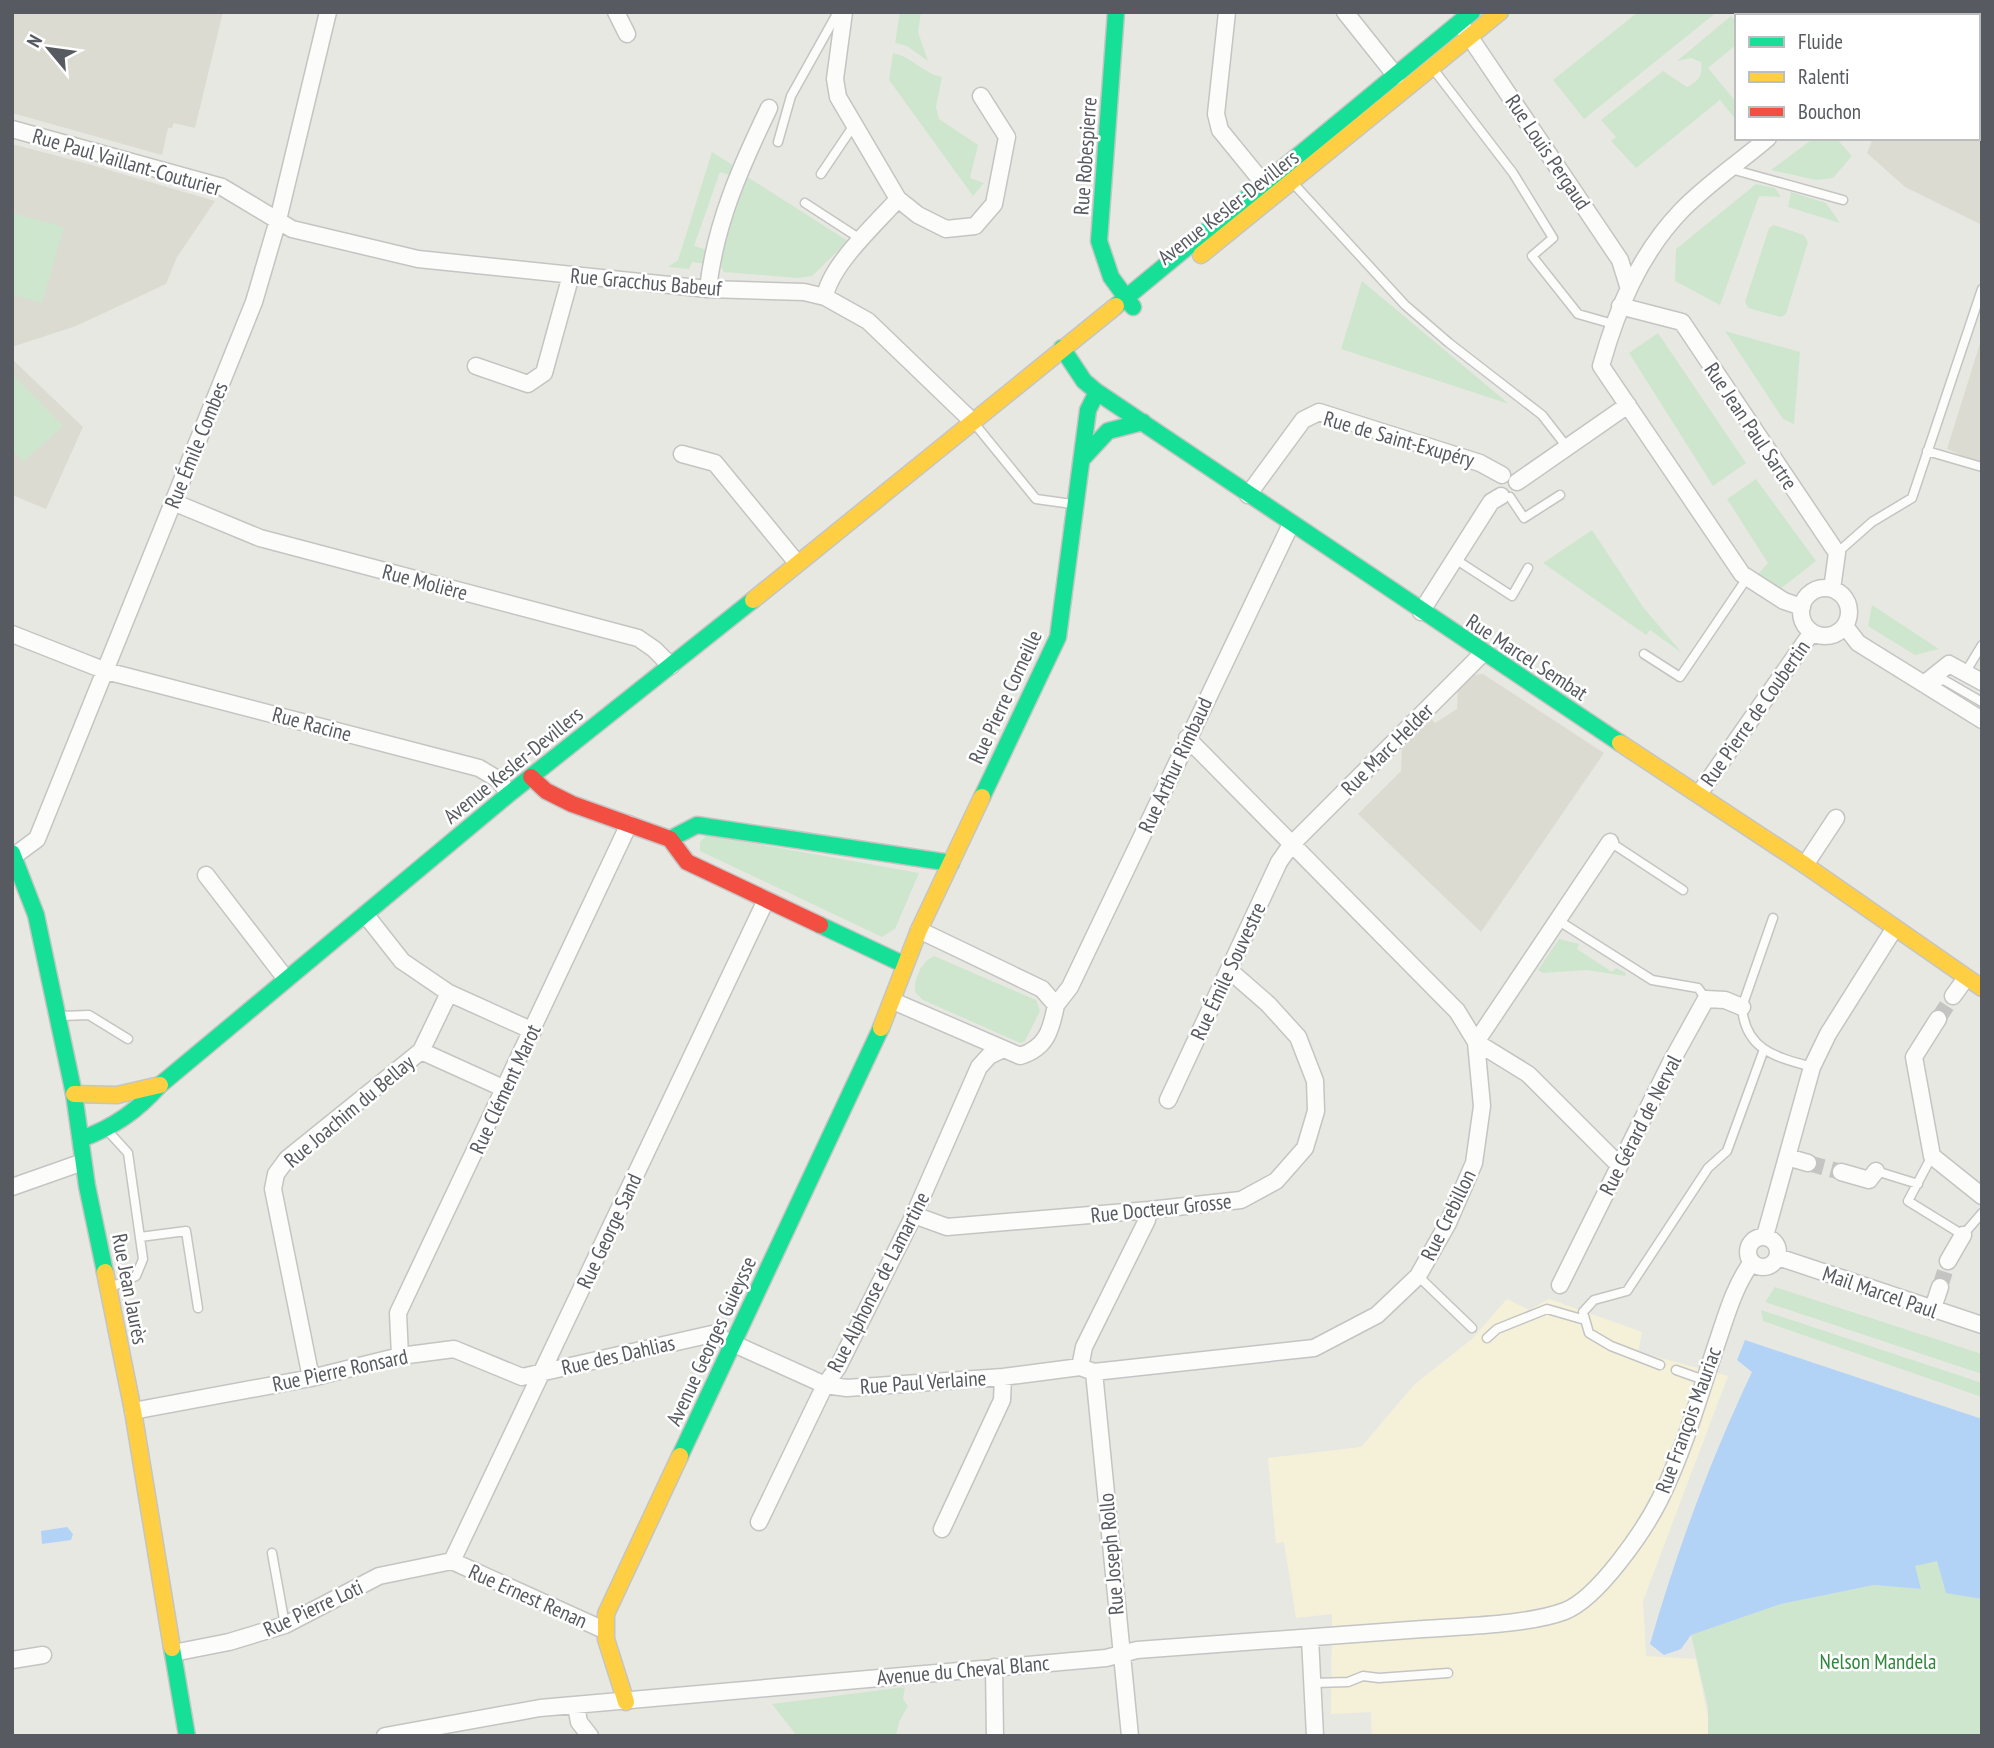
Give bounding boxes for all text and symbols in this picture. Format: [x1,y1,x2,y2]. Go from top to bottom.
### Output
north arrow [14,14,84,84]
legend [1735,14,1980,140]
text: Fluide [1798,28,1843,55]
text: N [21,30,47,51]
text: Ralenti [1798,63,1850,90]
street label: Rue Louis Pergaud [1500,89,1596,215]
street label: Rue Robespierre [1067,96,1103,216]
text: Bouchon [1798,98,1861,125]
street label: Rue Paul Vaillant-Couturier [30,122,225,202]
street label: Avenue Kesler-Devillers [1152,144,1304,270]
street label: Rue Gracchus Babeuf [569,262,723,302]
street label: Rue Jean Paul Sartre [1699,357,1803,495]
street label: Rue Émile Combes [158,378,234,512]
street label: Rue de Saint-Exupéry [1321,405,1477,473]
street label: Rue Molière [379,558,471,606]
street label: Rue Marcel Sembat [1461,608,1593,706]
street label: Rue Pierre Corneille [962,626,1048,768]
street label: Rue Pierre de Coubertin [1694,635,1816,791]
street label: Rue Arthur Rimbaud [1132,693,1218,837]
street label: Rue Marc Helder [1335,697,1439,801]
street label: Avenue Kesler-Devillers [438,700,588,830]
street label: Rue Racine [270,701,354,747]
street label: Rue Émile Souvestre [1184,898,1272,1044]
street label: Rue Clément Marot [463,1020,547,1158]
street label: Rue Joachim du Bellay [278,1049,420,1173]
street label: Rue Gérard de Nerval [1593,1050,1687,1200]
street label: Rue Crebillon [1414,1165,1482,1265]
street label: Rue George Sand [571,1169,647,1293]
street label: Rue Alphonse de Lamartine [821,1187,935,1377]
street label: Rue Docteur Grosse [1089,1187,1233,1229]
street label: Rue Jean Jaurès [106,1231,154,1347]
street label: Avenue Georges Guieysse [660,1252,762,1430]
street label: Mail Marcel Paul [1819,1260,1941,1324]
street label: Rue des Dahlias [559,1329,677,1381]
street label: Rue Pierre Ronsard [270,1342,410,1398]
street label: Rue François Mauriac [1649,1343,1727,1497]
street label: Rue Paul Verlaine [859,1364,987,1400]
street label: Rue Joseph Rollo [1092,1492,1130,1616]
street label: Rue Ernest Renan [464,1558,592,1634]
street label: Rue Pierre Loti [259,1573,367,1643]
park label: Nelson Mandela [1820,1648,1936,1675]
street label: Avenue du Cheval Blanc [876,1649,1051,1691]

